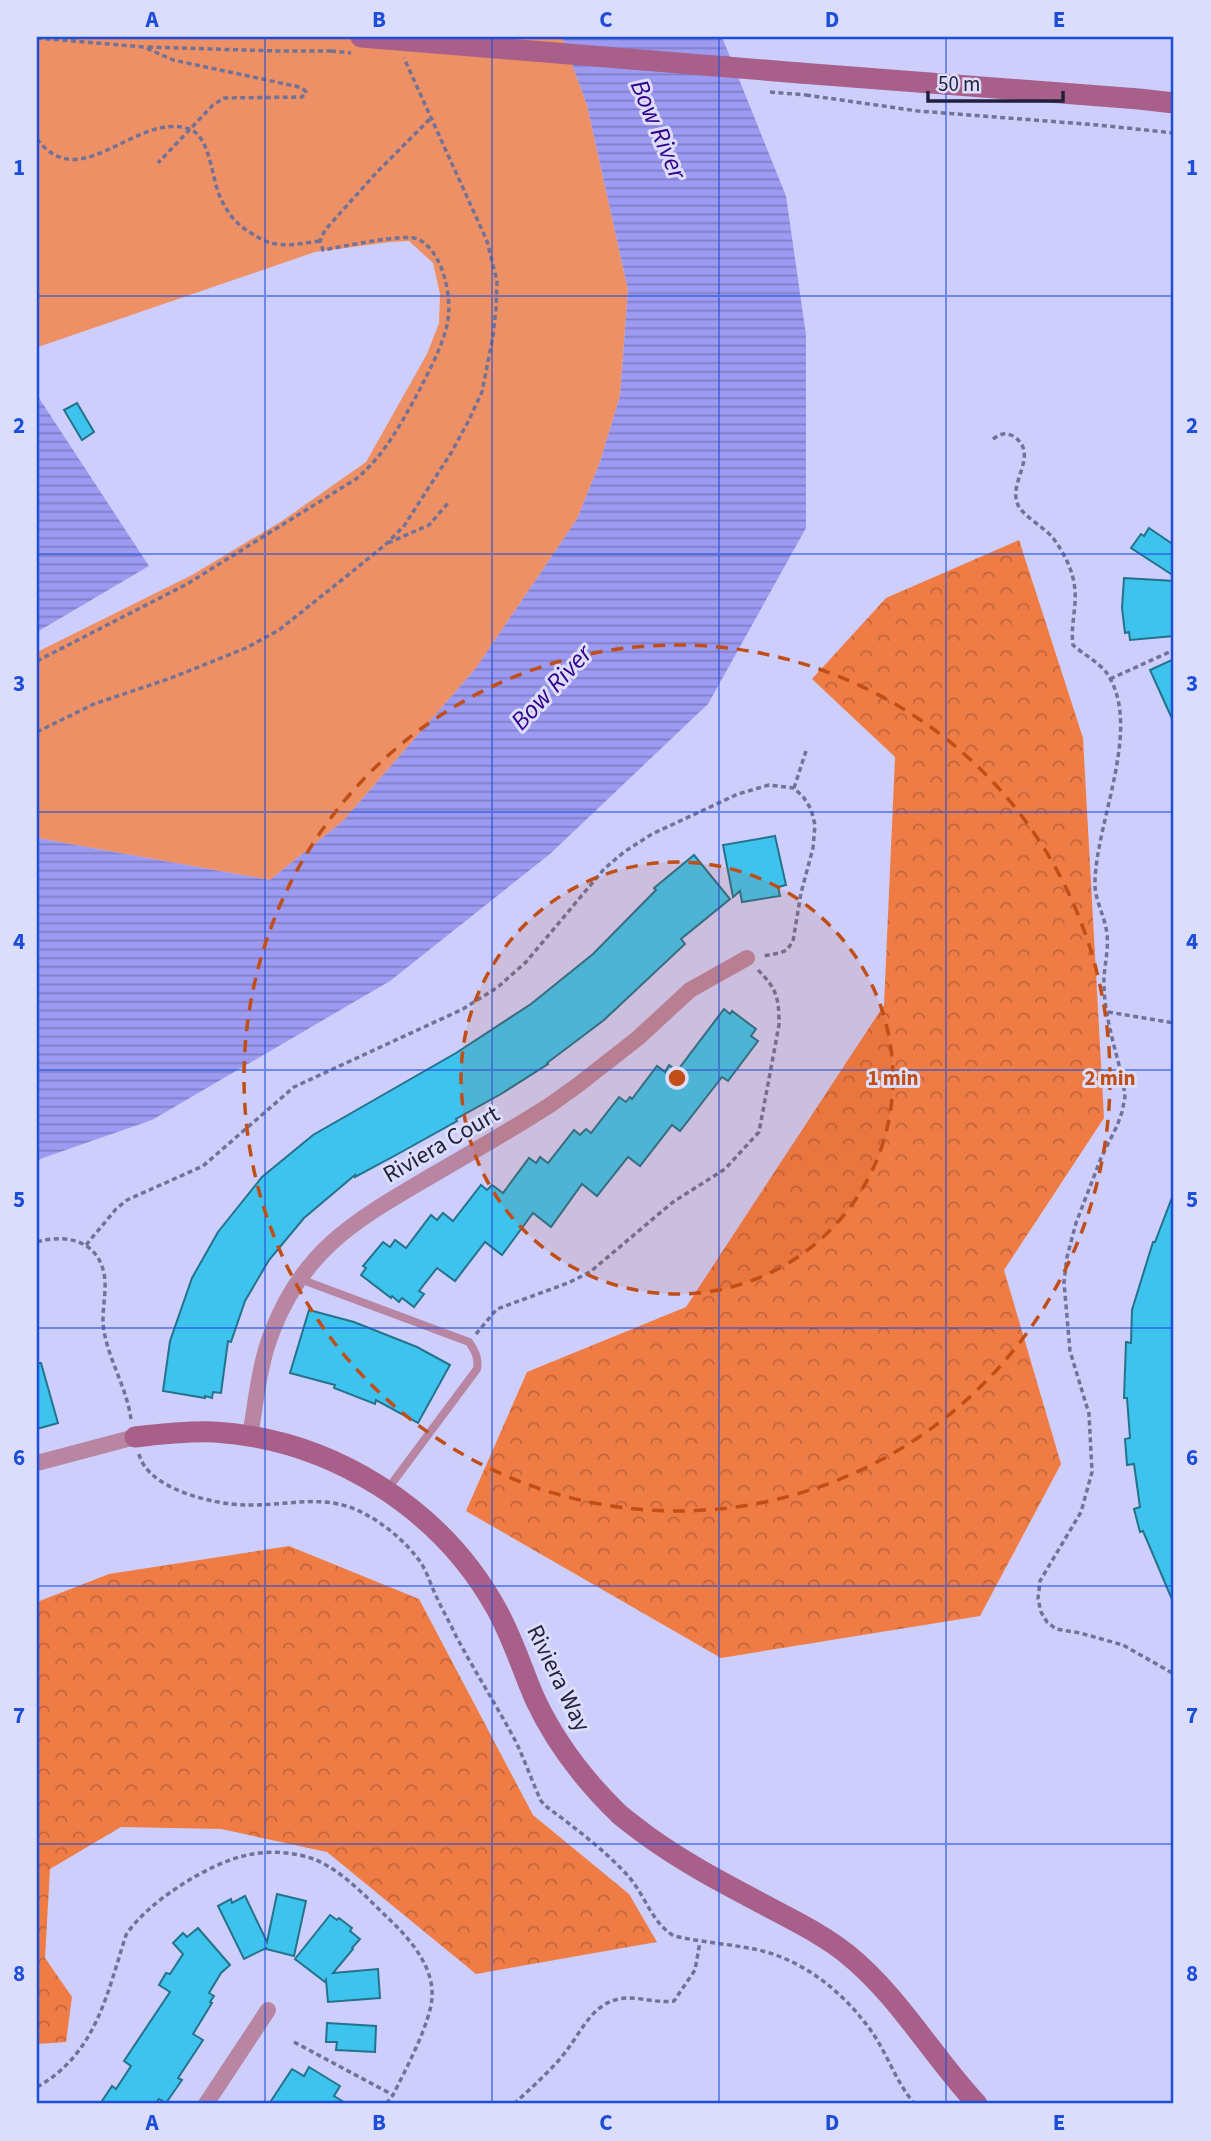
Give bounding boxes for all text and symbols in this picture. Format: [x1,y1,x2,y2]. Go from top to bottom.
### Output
text: A [144,3,159,36]
text: B [372,3,386,36]
text: C [599,3,613,36]
text: D [825,3,839,36]
text: E [1053,3,1065,36]
scale bar [928,60,1062,104]
text: 50 m [938,69,980,99]
water label: Bow River [621,74,697,186]
text: 1 [13,151,25,184]
text: 1 [1186,151,1198,184]
text: 2 [13,409,25,442]
text: 2 [1186,409,1198,442]
water label: Bow River [502,635,601,738]
text: 3 [13,667,25,700]
text: 3 [1186,667,1198,700]
text: 4 [13,925,25,958]
text: 4 [1186,925,1198,958]
text: 1 min [867,1063,919,1093]
text: 2 min [1084,1063,1136,1093]
centre of rings [665,1066,689,1090]
street label: Riviera Court [376,1097,506,1192]
text: 5 [13,1183,25,1216]
text: 5 [1186,1183,1198,1216]
text: 6 [13,1441,25,1474]
text: 6 [1186,1441,1198,1474]
street label: Riviera Way [518,1619,599,1738]
text: 7 [13,1699,25,1732]
text: 7 [1186,1699,1198,1732]
text: 8 [13,1957,25,1990]
text: 8 [1186,1957,1198,1990]
text: A [144,2106,159,2139]
text: B [372,2106,386,2139]
text: C [599,2106,613,2139]
text: D [825,2106,839,2139]
text: E [1053,2106,1065,2139]

